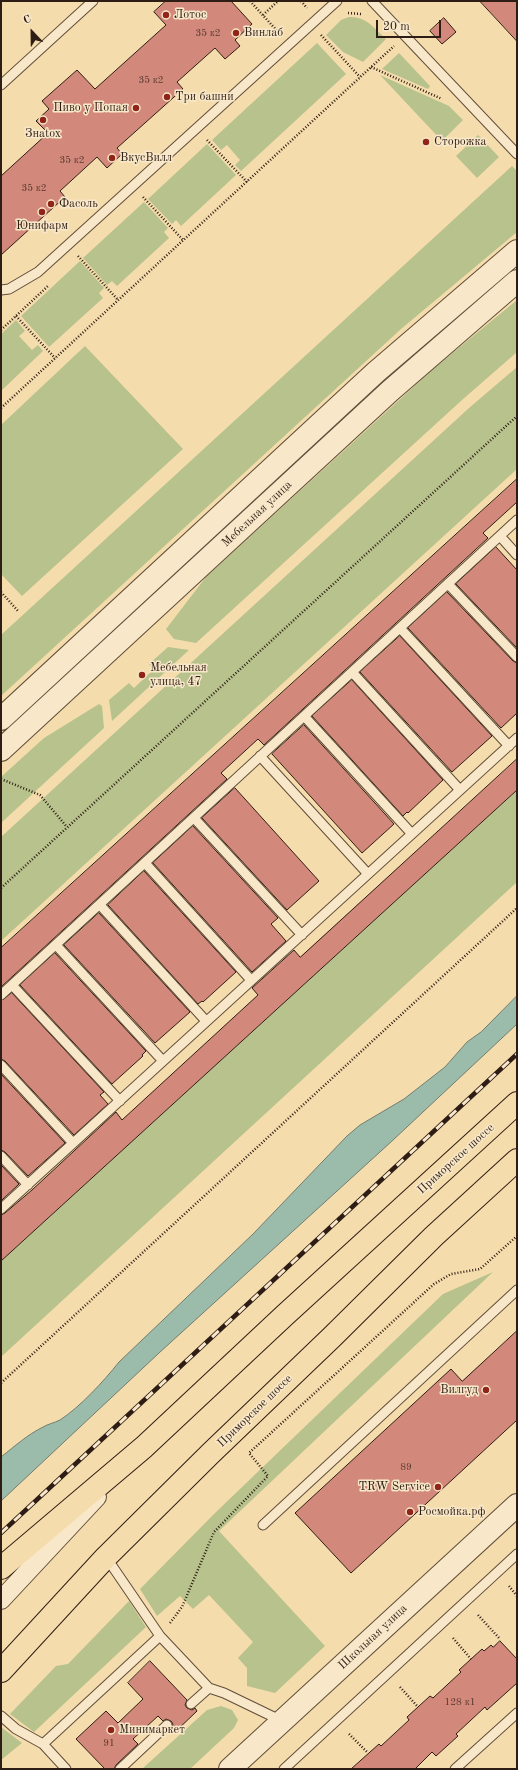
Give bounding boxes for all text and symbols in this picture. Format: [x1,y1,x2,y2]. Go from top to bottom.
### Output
place label: Лотос [174,8,206,22]
marker: Лотос [161,10,171,20]
north arrow [12,12,52,52]
scale bar [378,12,443,38]
text: С [22,14,33,27]
text: 20 m [383,21,410,33]
place label: Винлаб [244,26,283,40]
house number: 35 к2 [195,27,221,39]
marker: Винлаб [231,28,241,38]
house number: 35 к2 [138,74,164,86]
place label: Три башни [175,90,234,104]
marker: Три башни [162,92,172,102]
place label: Пиво у Попая [53,101,128,115]
marker: Пиво у Попая [131,103,141,113]
marker: Знаtox [38,115,48,125]
place label: Знаtox [25,127,61,141]
place label: Сторожка [434,135,486,149]
marker: Сторожка [421,137,431,147]
place label: ВкусВилл [120,151,172,165]
marker: ВкусВилл [107,153,117,163]
house number: 35 к2 [59,154,85,166]
house number: 35 к2 [21,182,47,194]
place label: Фасоль [59,197,98,211]
marker: Фасоль [46,199,56,209]
marker: Юнифарм [37,207,47,217]
place label: Юнифарм [16,219,68,233]
street label: Мебельная улица [219,478,295,550]
place label: Мебельная улица, 47 [150,661,207,689]
marker: Мебельная улица, 47 [137,670,147,680]
street label: Приморское шоссе [415,1121,497,1197]
street label: Приморское шоссе [215,1372,295,1450]
place label: Вилгуд [440,1383,478,1397]
marker: Вилгуд [481,1385,491,1395]
house number: 89 [400,1461,412,1473]
place label: TRW Service [358,1480,430,1494]
marker: TRW Service [433,1482,443,1492]
place label: Росмойка.рф [418,1505,485,1519]
marker: Росмойка.рф [405,1507,415,1517]
street label: Школьная улица [336,1601,410,1673]
house number: 128 к1 [444,1696,476,1708]
place label: Минимаркет [119,1723,185,1737]
marker: Минимаркет [106,1725,116,1735]
house number: 91 [103,1737,115,1749]

